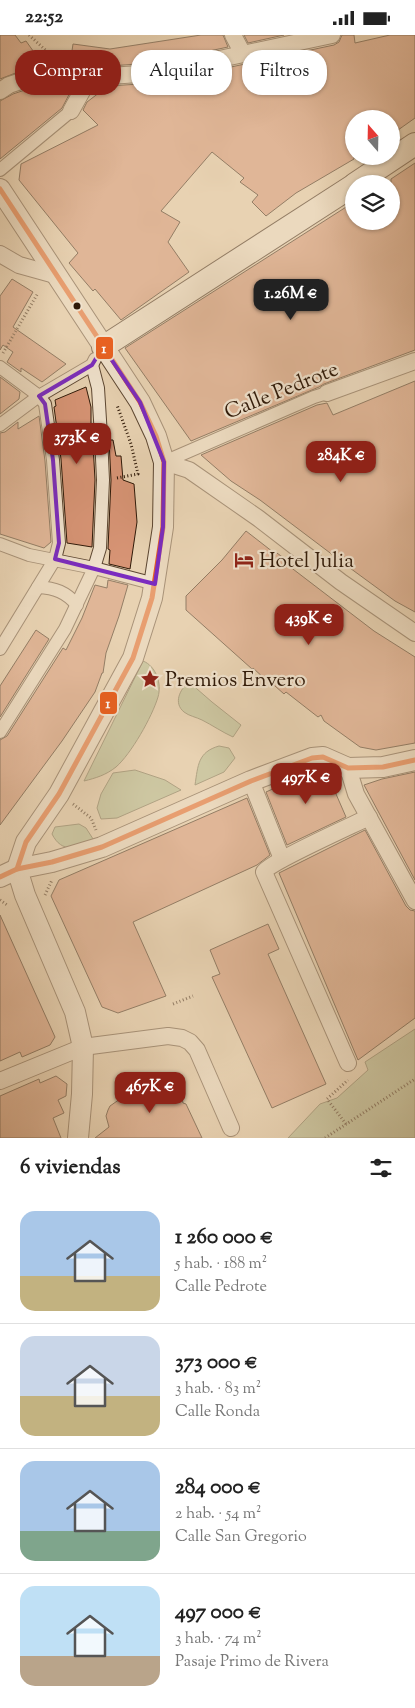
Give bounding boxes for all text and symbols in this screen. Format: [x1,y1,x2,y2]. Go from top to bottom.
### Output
text: 22:52 [25,4,63,31]
chip: Comprar [15,50,121,95]
chip: Alquilar [131,50,232,95]
chip: Filtros [242,50,327,95]
north arrow [345,110,400,165]
map controls [345,110,400,230]
button: layers [345,175,400,230]
pin: 1.26M € [245,279,337,321]
text: 1.26M € [265,283,317,306]
unlabelled marker [72,301,82,311]
line badge: 1 [95,336,114,360]
text: 1 [102,340,107,360]
street label: Calle Pedrote [220,355,343,428]
pin: 373K € [36,423,118,465]
text: 373K € [54,427,100,450]
pin: 284K € [300,441,382,483]
text: 284K € [317,445,365,468]
place label: Hotel Julia [259,547,354,577]
hotel icon: Hotel Julia [233,549,255,571]
pin: 439K € [268,603,350,646]
text: 439K € [286,608,332,631]
place label: Premios Envero [165,666,306,696]
place icon: Premios Envero [139,668,161,690]
line badge: 1 [99,691,118,715]
text: 1 [106,695,111,715]
pin: 497K € [265,763,347,805]
text: 497K € [282,767,330,790]
pin: 467K € [109,1071,191,1114]
text: 467K € [126,1076,174,1099]
text: 6 viviendas [20,1153,120,1183]
icon: filters [367,1154,395,1182]
text: 1 260 000 € [175,1223,273,1253]
icon: home [60,1231,120,1291]
text: 5 hab. · 188 m² [175,1253,267,1276]
text: Calle Pedrote [175,1276,267,1299]
text: 373 000 € [175,1348,258,1378]
icon: home [60,1356,120,1416]
text: 3 hab. · 83 m² [175,1378,261,1401]
text: Calle Ronda [175,1401,260,1424]
text: 284 000 € [175,1473,261,1503]
icon: home [60,1481,120,1541]
text: 2 hab. · 54 m² [175,1503,261,1526]
text: Calle San Gregorio [175,1526,307,1549]
text: 497 000 € [175,1598,261,1628]
icon: home [60,1606,120,1666]
text: 3 hab. · 74 m² [175,1628,262,1651]
text: Pasaje Primo de Rivera [175,1651,329,1674]

